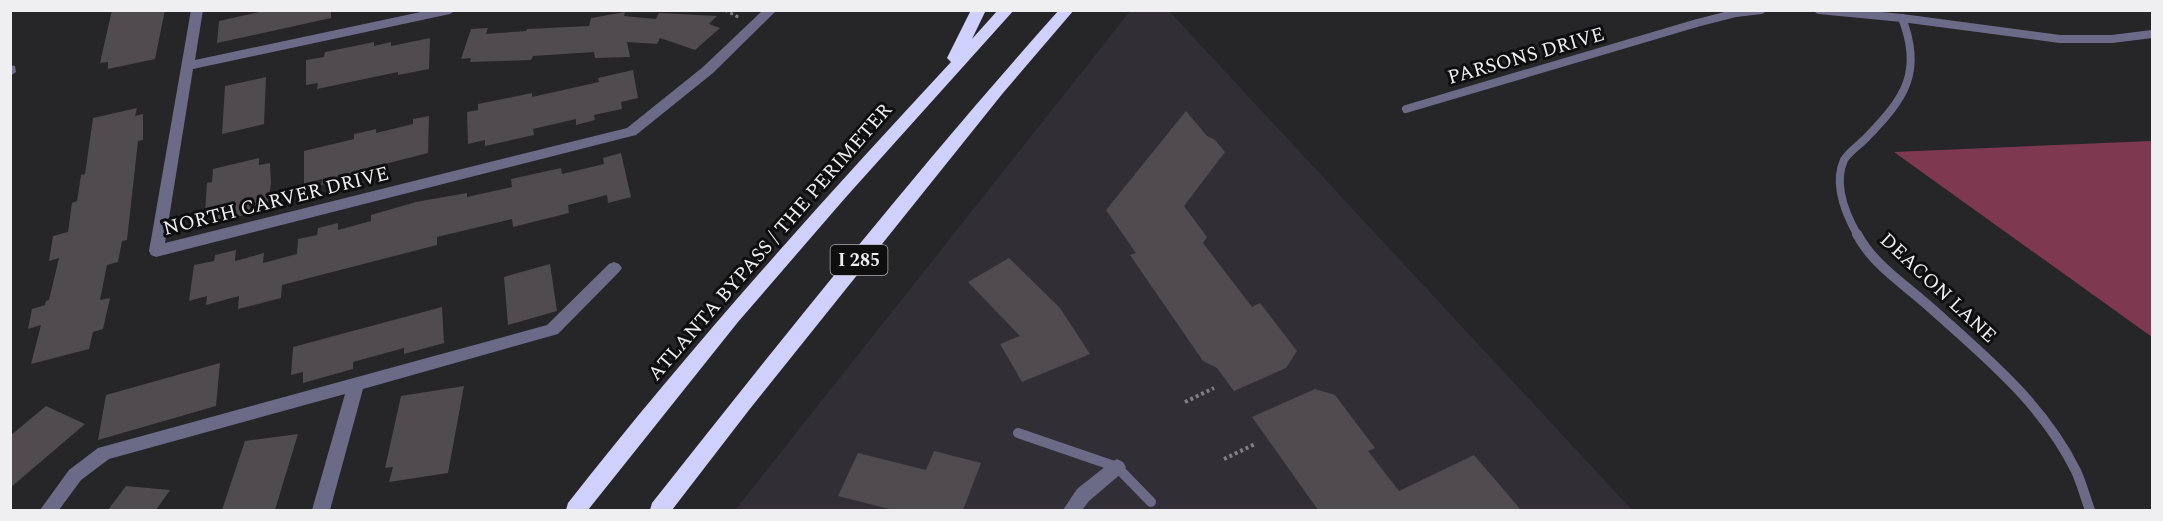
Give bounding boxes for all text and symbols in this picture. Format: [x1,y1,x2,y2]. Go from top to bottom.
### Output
street label: PARSONS DRIVE [1444,19,1608,93]
street label: ATLANTA BYPASS / THE PERIMETER [641,96,900,388]
street label: NORTH CARVER DRIVE [160,158,392,244]
street label: DEACON LANE [1873,226,2003,350]
road number: I 285 [830,245,888,275]

